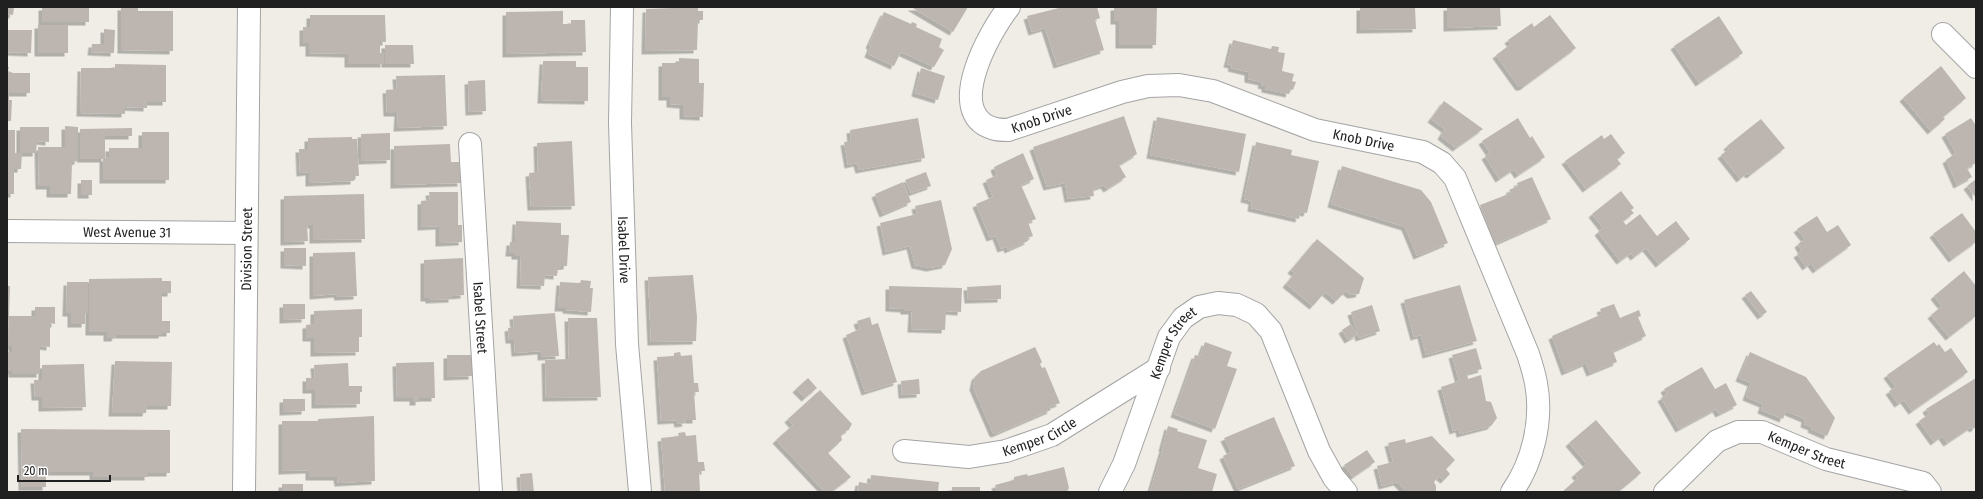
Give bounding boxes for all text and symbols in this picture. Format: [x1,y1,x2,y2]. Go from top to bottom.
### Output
street label: Knob Drive [1009,101,1074,137]
street label: Knob Drive [1331,126,1396,155]
street label: Division Street [238,207,256,291]
street label: Isabel Drive [614,216,633,284]
street label: West Avenue 31 [83,224,171,241]
street label: Isabel Street [469,281,491,355]
street label: Kemper Street [1147,303,1200,381]
street label: Kemper Circle [1000,414,1080,461]
street label: Kemper Street [1765,427,1848,473]
scale bar [18,457,110,483]
text: 20 m [24,464,48,478]

